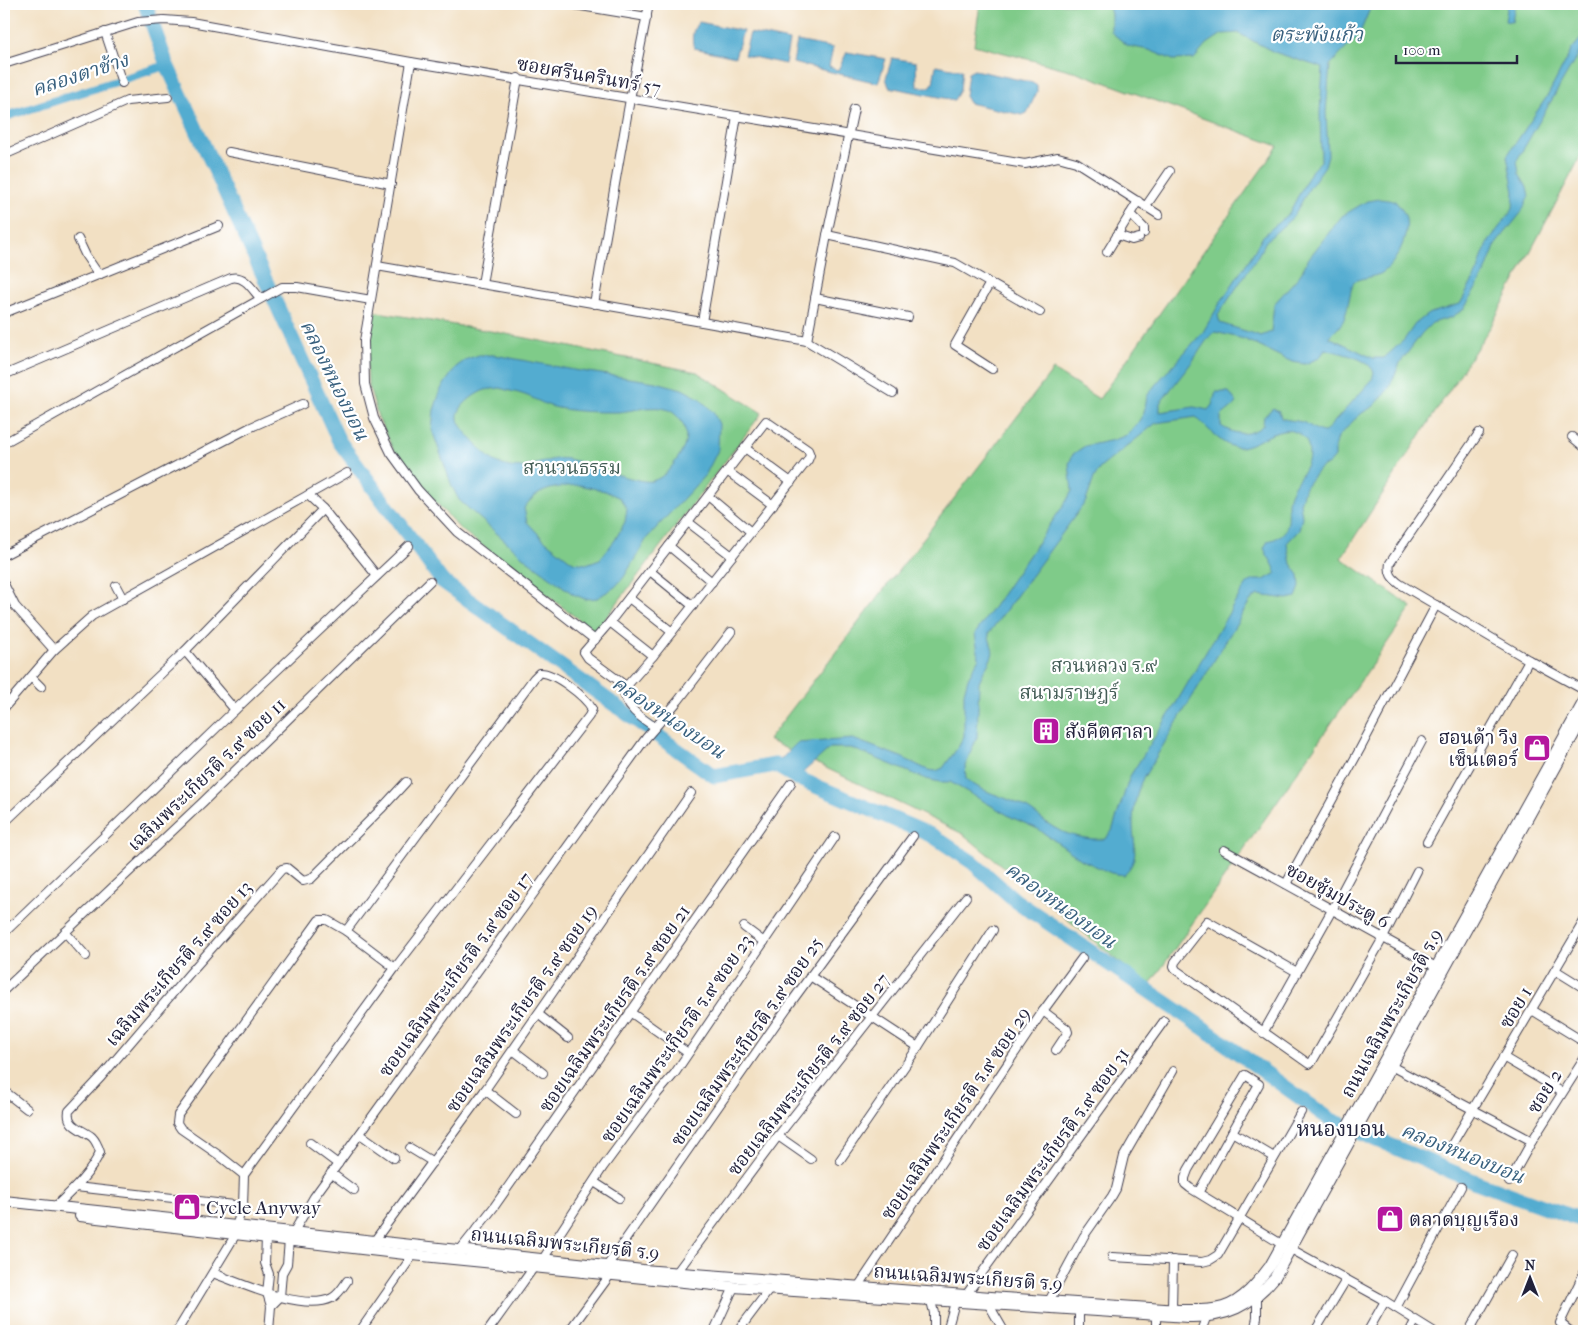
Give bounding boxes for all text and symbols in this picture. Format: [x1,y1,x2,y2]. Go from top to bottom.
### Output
water label: ตระพังแก้ว [1271,23,1364,46]
scale bar [1396,32,1517,64]
text: 100 m [1403,41,1441,59]
water label: คลองตาช้าง [29,48,132,101]
street label: ซอยศรีนครินทร์ 57 [515,52,663,99]
water label: คลองหนองบอน [295,316,374,445]
park label: สวนวนธรรม [523,457,621,479]
park label: สวนหลวง ร.๙ [1051,655,1158,677]
water label: คลองหนองบอน [608,671,730,764]
park label: สนามราษฎร์ [1020,681,1119,704]
street label: เฉลิมพระเกียรติ ร.๙ ซอย 11 [123,693,290,856]
building icon: สังคีตศาลา [1031,716,1061,746]
place label: สังคีตศาลา [1065,721,1153,743]
place label: ฮอนด้า วิง เซ็นเตอร์ [1438,727,1519,771]
shop icon: ฮอนด้า วิง เซ็นเตอร์ [1522,733,1552,763]
water label: คลองหนองบอน [1001,858,1121,954]
street label: ซอยซุ้มประตู 6 [1281,858,1394,935]
street label: ซอยเฉลิมพระเกียรติ ร.๙ ซอย 17 [374,868,537,1081]
street label: เฉลิมพระเกียรติ ร.๙ ซอย 13 [101,876,257,1051]
street label: ซอยเฉลิมพระเกียรติ ร.๙ ซอย 19 [442,901,602,1117]
street label: ซอยเฉลิมพระเกียรติ ร.๙ ซอย 21 [535,901,695,1116]
street label: ถนนเฉลิมพระเกียรติ ร.9 [1336,925,1447,1102]
street label: ซอยเฉลิมพระเกียรติ ร.๙ ซอย 23 [596,930,757,1147]
street label: ซอยเฉลิมพระเกียรติ ร.๙ ซอย 25 [666,933,827,1150]
street label: ซอยเฉลิมพระเกียรติ ร.๙ ซอย 27 [723,969,895,1180]
street label: ซอย 1 [1495,983,1537,1032]
street label: ซอยเฉลิมพระเกียรติ ร.๙ ซอย 29 [876,1003,1035,1224]
street label: ซอยเฉลิมพระเกียรติ ร.๙ ซอย 31 [972,1044,1134,1256]
street label: ซอย 2 [1523,1065,1567,1118]
district label: หนองบอน [1297,1117,1386,1141]
water label: คลองหนองบอน [1398,1118,1529,1189]
shop icon: Cycle Anyway [172,1192,202,1222]
place label: Cycle Anyway [206,1197,322,1219]
shop icon: ตลาดบุญเรือง [1375,1204,1405,1234]
place label: ตลาดบุญเรือง [1409,1209,1519,1232]
street label: ถนนเฉลิมพระเกียรติ ร.9 [469,1223,660,1265]
north arrow [1506,1252,1556,1302]
text: N [1525,1257,1536,1274]
street label: ถนนเฉลิมพระเกียรติ ร.9 [873,1260,1063,1296]

